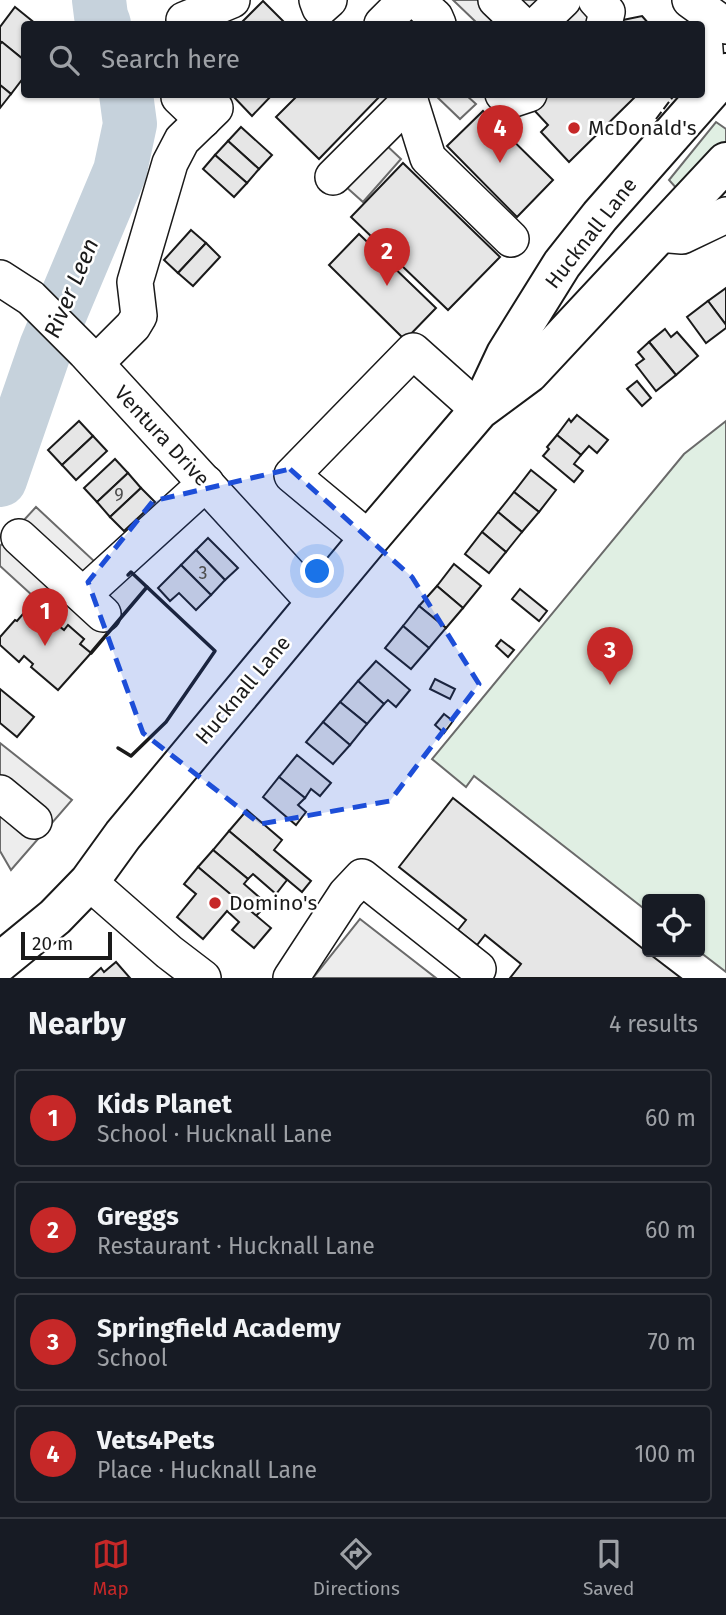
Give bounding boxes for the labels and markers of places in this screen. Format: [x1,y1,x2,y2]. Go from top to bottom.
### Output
pin: 4 [477,105,523,163]
place label: McDonald's [588,115,697,141]
marker: McDonald's [566,120,582,136]
pin: 2 [364,228,410,286]
pin: 1 [22,588,68,646]
pin: 3 [587,627,633,685]
place label: Domino's [229,890,317,916]
marker: Domino's [207,895,223,911]

